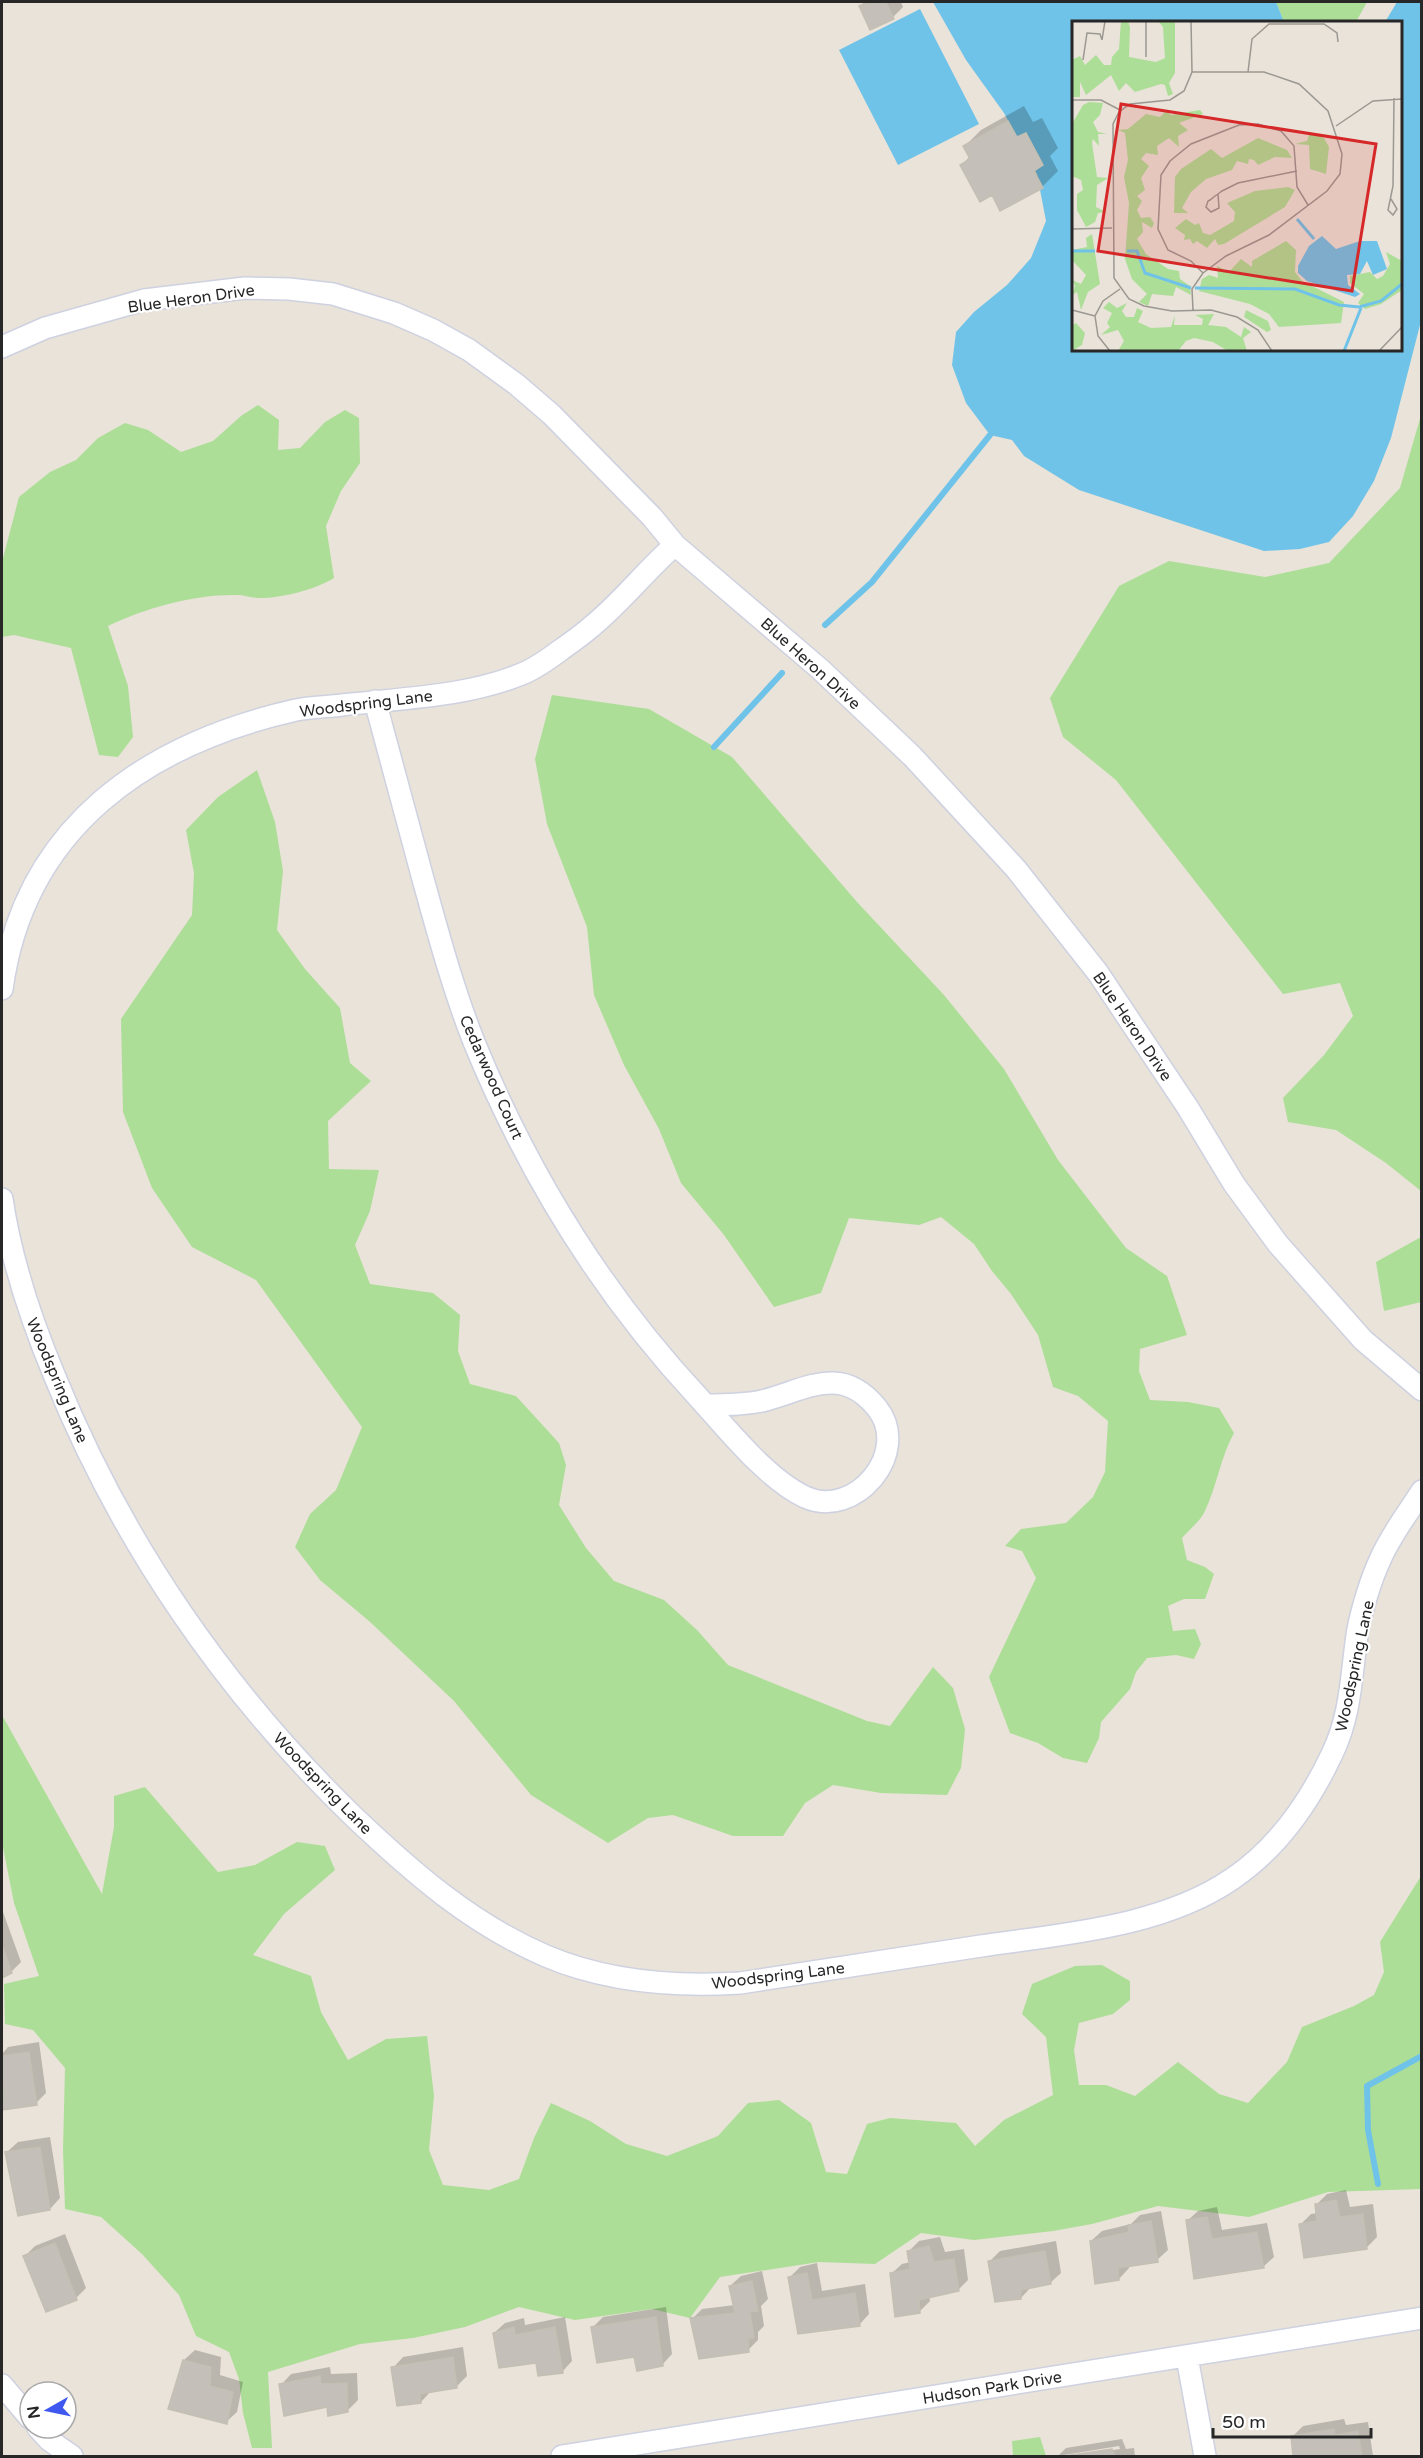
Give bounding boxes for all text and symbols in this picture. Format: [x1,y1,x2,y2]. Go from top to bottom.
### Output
inset map [1072,21,1402,351]
street label: Blue Heron Drive [126,280,256,318]
street label: Blue Heron Drive [756,614,864,714]
street label: Woodspring Lane [298,686,434,722]
street label: Blue Heron Drive [1088,968,1176,1085]
street label: Cedarwood Court [455,1012,527,1143]
street label: Woodspring Lane [22,1315,92,1446]
street label: Woodspring Lane [1331,1599,1379,1734]
street label: Woodspring Lane [269,1729,376,1839]
street label: Woodspring Lane [710,1958,846,1994]
street label: Hudson Park Drive [921,2367,1063,2409]
north arrow [18,2380,78,2440]
scale bar [1213,2401,1370,2439]
text: N [23,2404,45,2420]
text: 50 m [1222,2411,1266,2433]

